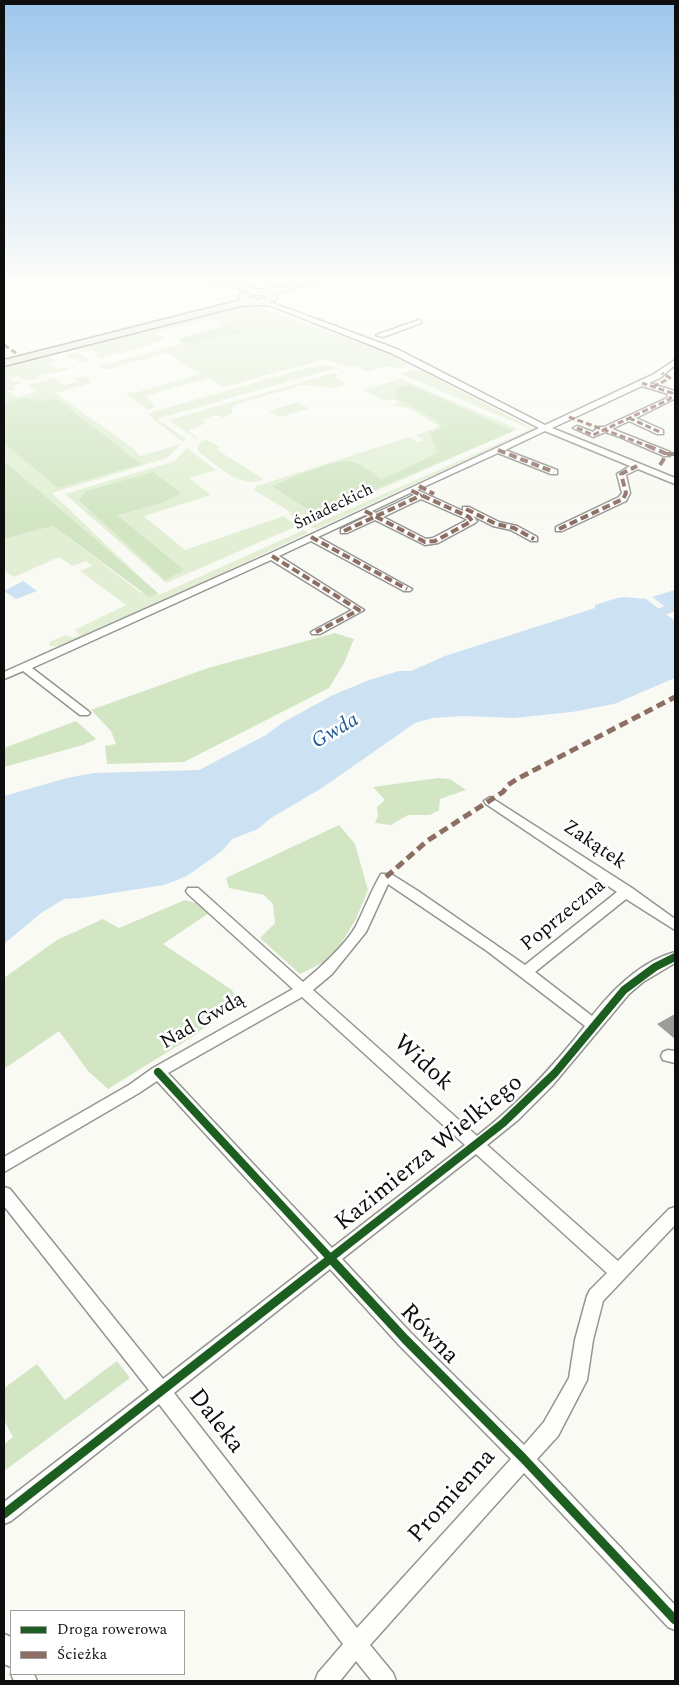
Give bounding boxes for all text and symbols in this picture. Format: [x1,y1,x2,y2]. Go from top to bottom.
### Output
street label: Śniadeckich [291,481,377,535]
water label: Gwda [308,709,364,755]
street label: Zakątek [558,816,630,876]
street label: Poprzeczna [517,875,611,957]
street label: Nad Gwdą [157,988,249,1056]
street label: Widok [386,1030,458,1098]
street label: Kazimierza Wielkiego [330,1069,530,1239]
street label: Równa [392,1299,464,1371]
street label: Daleka [181,1384,249,1460]
street label: Promienna [403,1444,503,1550]
legend [10,1610,185,1675]
text: Droga rowerowa [57,1618,167,1641]
text: Ścieżka [57,1643,107,1666]

